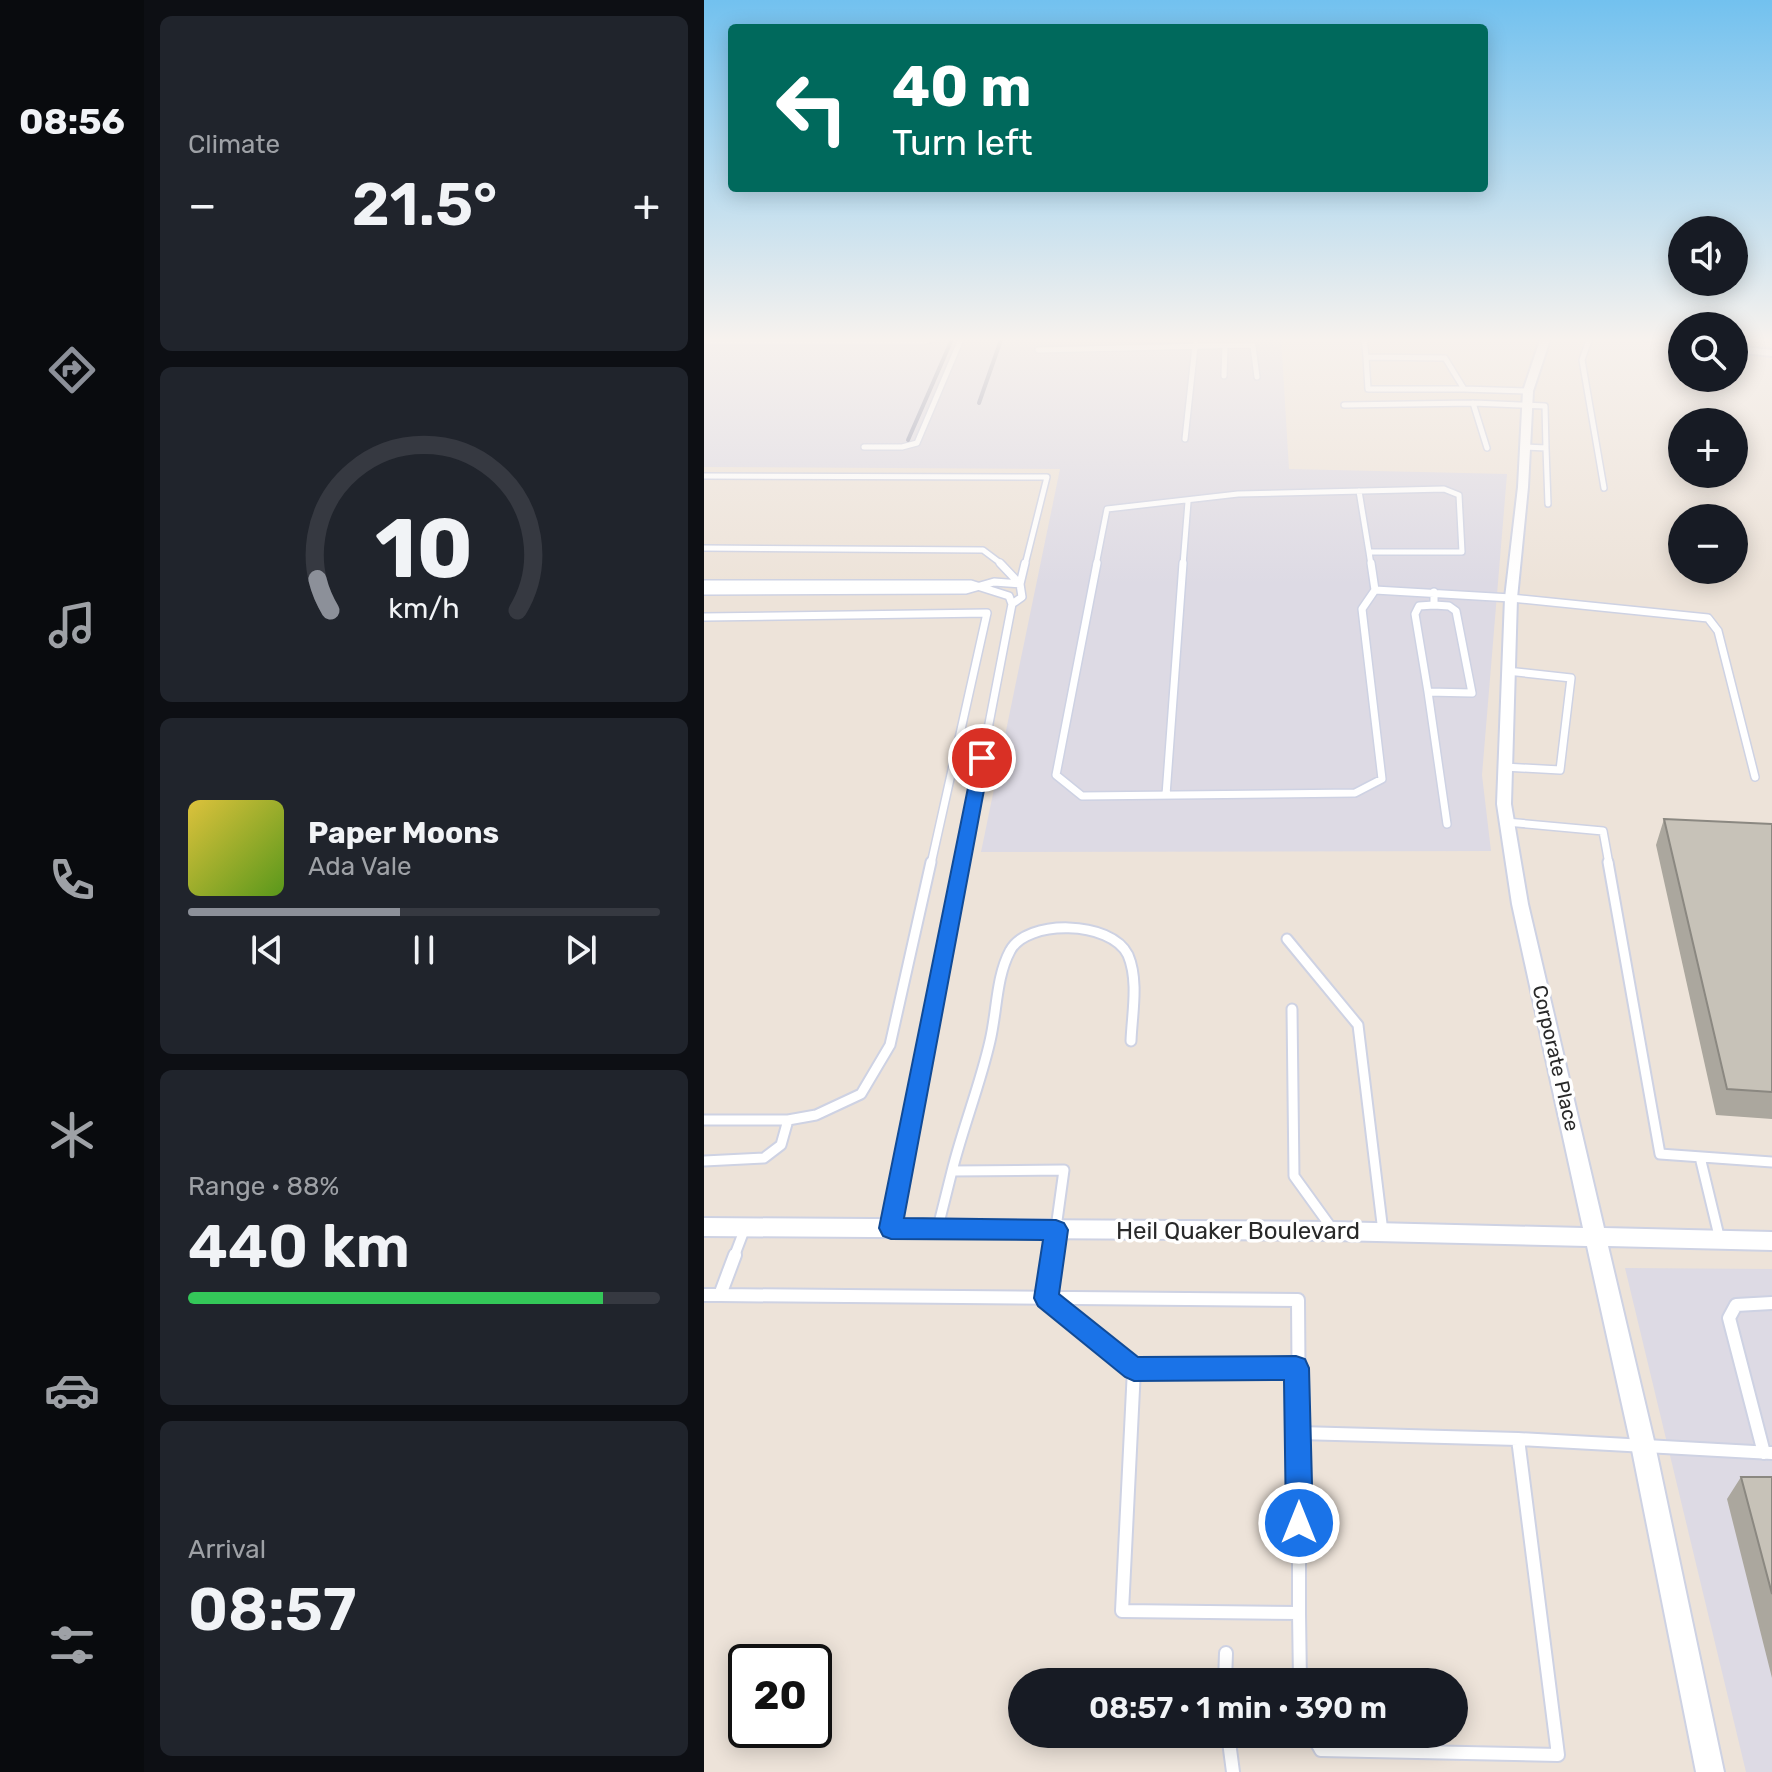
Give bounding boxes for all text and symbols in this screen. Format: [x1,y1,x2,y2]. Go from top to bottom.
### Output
text: 40 m [892,54,1032,120]
icon: left [760,56,864,160]
text: 08:56 [19,100,125,143]
text: Turn left [892,121,1033,164]
text: Climate [188,129,280,160]
text: 21.5° [352,169,497,240]
text: − [188,179,217,231]
text: + [633,179,660,231]
map controls [1668,216,1748,584]
button: sound [1668,216,1748,296]
button: search [1668,312,1748,392]
icon: directions [44,342,100,398]
button: + [1668,408,1748,488]
text: 10 [375,498,473,597]
button: − [1668,504,1748,584]
text: km/h [388,591,460,625]
icon: music [44,597,100,653]
pin [948,724,1016,792]
icon: arrive [960,736,1004,780]
text: Paper Moons [308,815,499,851]
text: Ada Vale [308,851,412,882]
icon: phone [44,852,100,908]
icon: previous [245,928,289,972]
icon: pause [402,928,446,972]
icon: next [559,928,603,972]
street label: Corporate Place [1528,983,1584,1133]
icon: climate [44,1107,100,1163]
text: Range · 88% [188,1171,339,1202]
text: 440 km [188,1211,410,1282]
street label: Heil Quaker Boulevard [1116,1217,1360,1245]
icon: car [44,1362,100,1418]
position arrow [1257,1481,1341,1565]
text: Arrival [188,1534,266,1565]
text: 08:57 [188,1574,356,1645]
icon: filters [44,1617,100,1673]
speed limit sign: 20 [728,1644,832,1748]
text: 08:57 · 1 min · 390 m [1089,1690,1387,1726]

